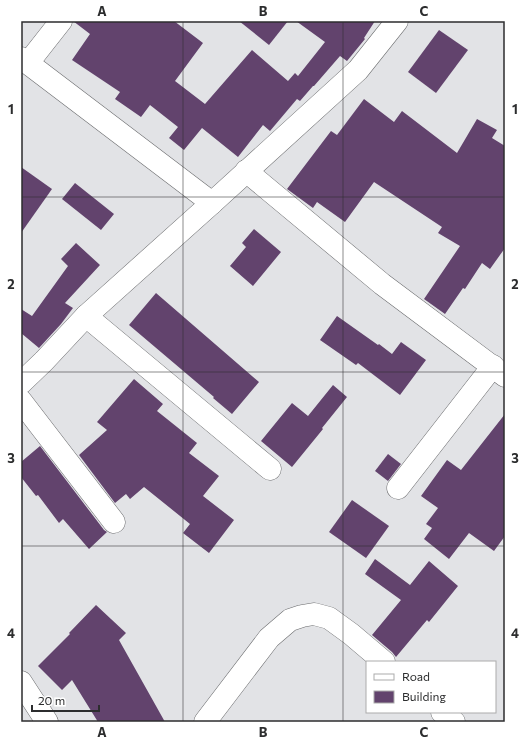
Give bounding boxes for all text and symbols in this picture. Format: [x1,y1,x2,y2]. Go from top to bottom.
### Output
text: A [97,3,107,19]
text: B [259,3,268,19]
text: C [420,3,429,19]
text: 1 [8,101,14,117]
text: 1 [512,101,518,117]
text: 2 [7,276,15,292]
text: 2 [511,276,519,292]
text: 3 [7,450,15,466]
text: 3 [511,450,519,466]
text: 4 [7,625,15,641]
text: 4 [511,625,519,641]
legend [366,661,496,713]
text: Road [402,669,430,683]
scale bar [32,687,99,713]
text: Building [402,689,446,703]
text: 20 m [38,693,65,707]
text: A [97,724,107,740]
text: B [259,724,268,740]
text: C [420,724,429,740]

